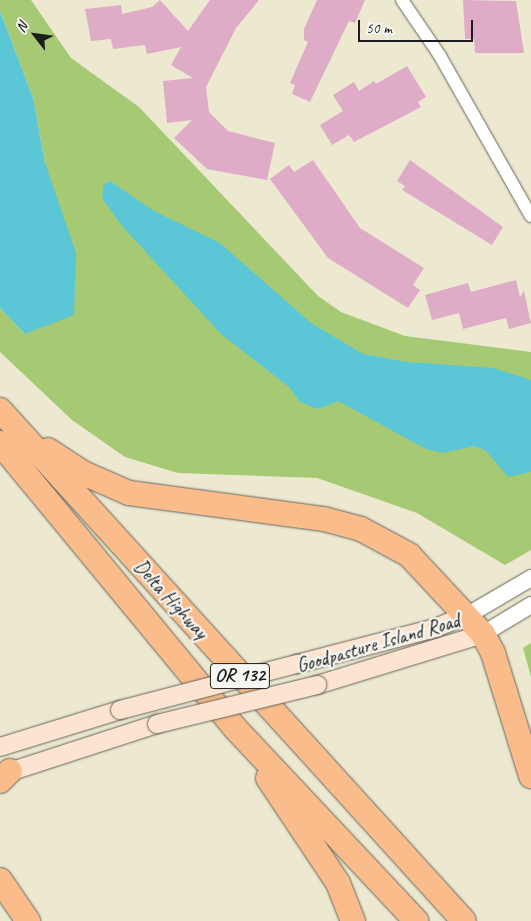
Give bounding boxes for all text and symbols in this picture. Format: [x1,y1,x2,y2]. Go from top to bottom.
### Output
north arrow [10,10,60,60]
scale bar [361,10,476,42]
text: N [12,19,31,35]
text: 50 m [366,19,392,38]
street label: Delta Highway [129,555,213,643]
street label: Goodpasture Island Road [294,608,462,678]
road number: OR 132 [209,659,271,692]

